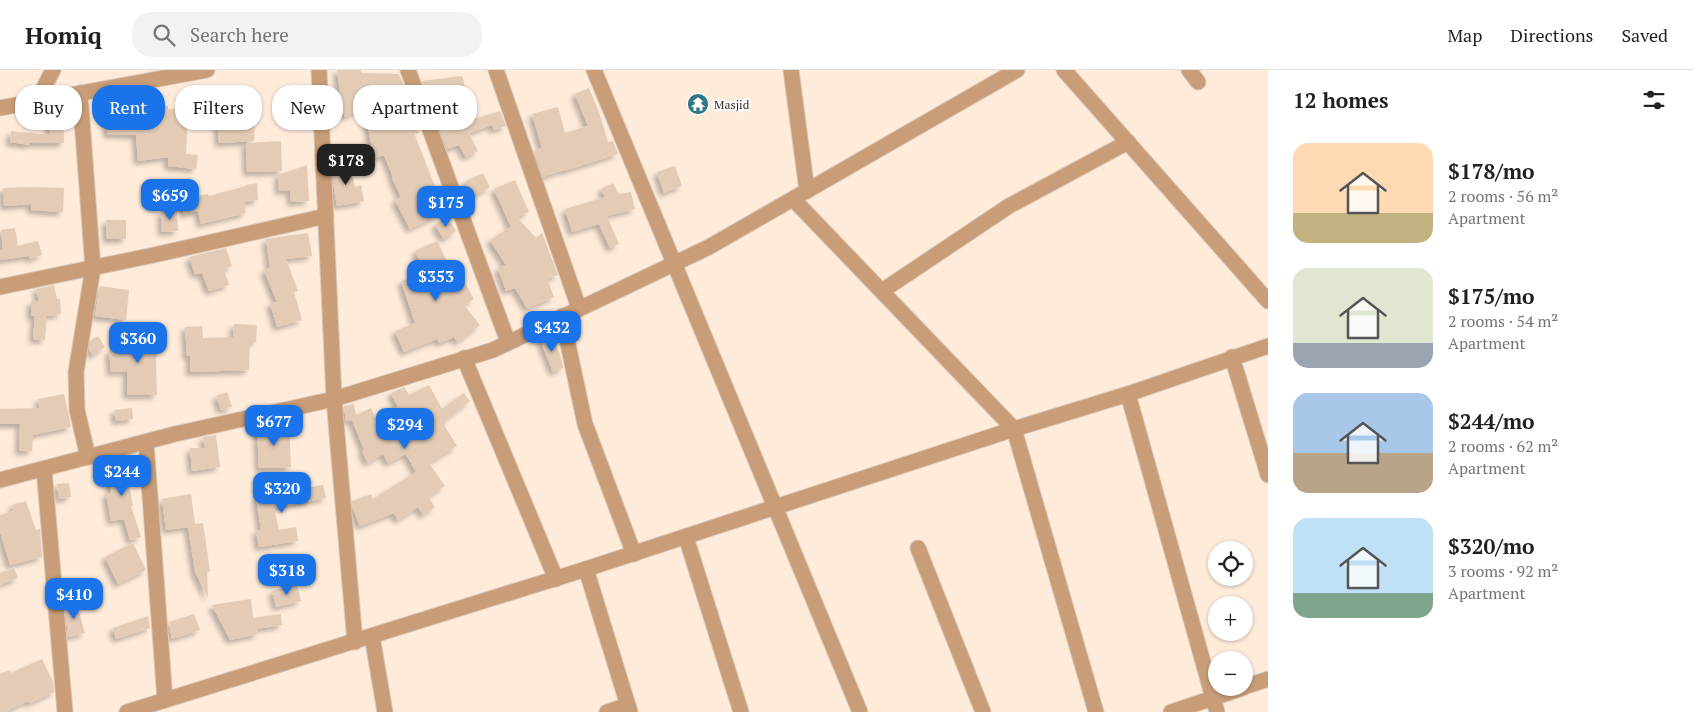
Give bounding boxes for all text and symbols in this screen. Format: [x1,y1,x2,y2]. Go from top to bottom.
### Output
search box [132,12,482,57]
text: Homiq [25,19,102,51]
icon: search [150,21,178,49]
text: Search here [190,22,289,47]
text: Map [1447,23,1482,47]
text: Directions [1510,23,1593,47]
text: Saved [1621,23,1668,47]
chip: Buy [15,85,82,130]
chip: Rent [92,85,165,130]
chip: Filters [175,85,262,130]
chip: New [272,85,343,130]
chip: Apartment [353,85,477,130]
text: 12 homes [1293,86,1389,114]
icon: filters [1640,86,1668,114]
temple icon: Masjid [686,92,710,116]
place label: Masjid [714,97,750,112]
pin: $178 [316,144,376,186]
text: $178 [328,149,364,171]
text: $178/mo [1448,157,1535,185]
icon: home [1333,163,1393,223]
pin: $659 [140,178,200,221]
text: $659 [152,184,188,206]
text: 2 rooms · 56 m² [1448,185,1558,207]
pin: $175 [416,186,476,228]
text: $175 [428,191,464,213]
text: Apartment [1448,207,1525,229]
pin: $353 [406,260,466,302]
text: $353 [418,265,454,287]
text: $175/mo [1448,282,1535,310]
icon: home [1333,288,1393,348]
pin: $432 [522,310,582,353]
text: 2 rooms · 54 m² [1448,310,1558,332]
text: $432 [534,316,570,338]
pin: $360 [108,322,168,364]
text: $360 [120,327,156,349]
text: Apartment [1448,332,1525,354]
pin: $677 [244,404,304,447]
text: $244/mo [1448,407,1535,435]
pin: $294 [375,408,435,450]
text: $677 [256,410,292,432]
text: $294 [387,413,423,435]
icon: home [1333,413,1393,473]
text: 2 rooms · 62 m² [1448,435,1558,457]
pin: $244 [92,454,152,497]
text: Apartment [1448,457,1525,479]
text: $244 [104,460,140,482]
pin: $320 [252,472,312,514]
text: $320 [264,477,300,499]
text: $320/mo [1448,532,1535,560]
icon: home [1333,538,1393,598]
map controls [1208,541,1253,696]
button: locate [1208,541,1253,586]
pin: $318 [257,554,317,596]
text: $318 [269,559,305,581]
text: 3 rooms · 92 m² [1448,560,1558,582]
pin: $410 [44,578,104,620]
text: Apartment [1448,582,1525,604]
text: $410 [56,583,92,605]
button: + [1208,596,1253,641]
button: − [1208,651,1253,696]

